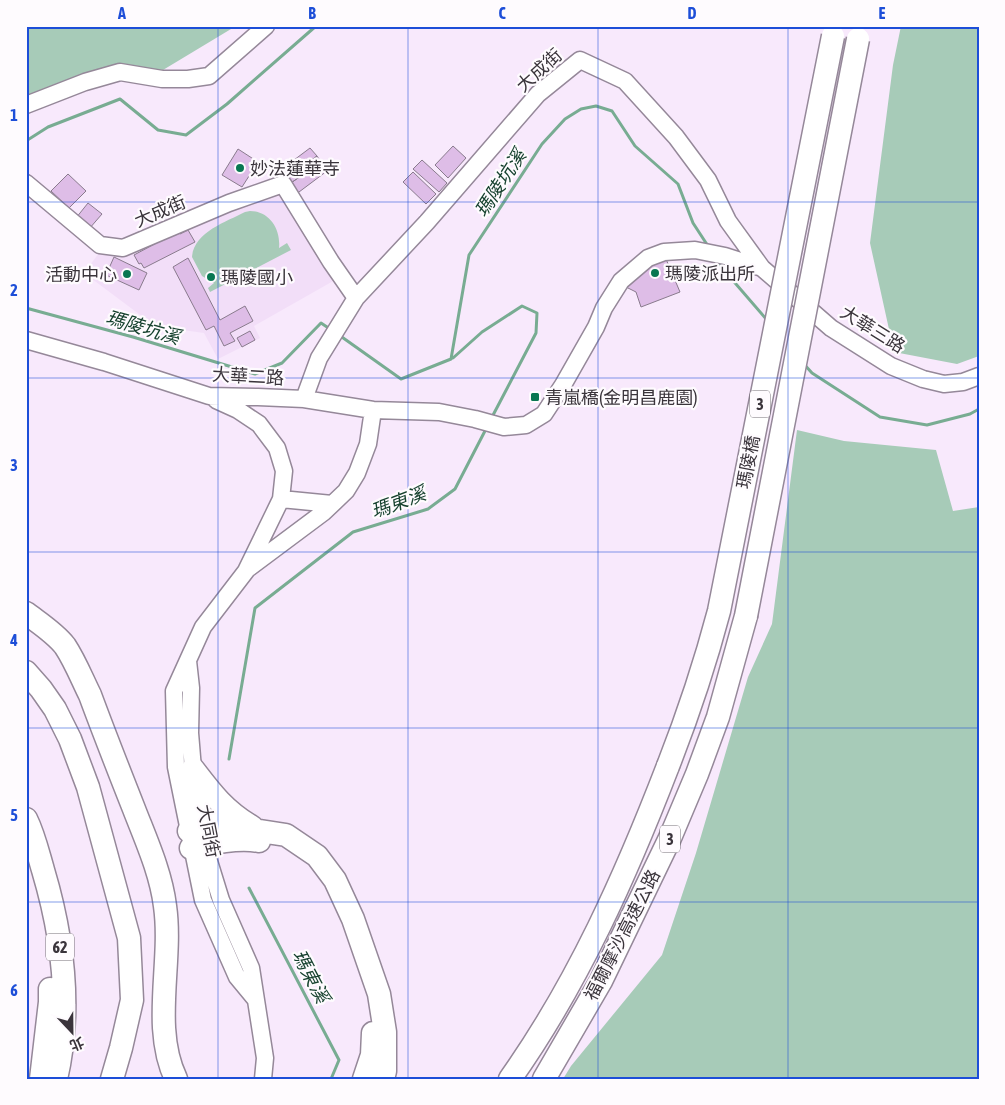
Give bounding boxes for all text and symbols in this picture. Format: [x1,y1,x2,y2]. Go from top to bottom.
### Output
text: A [117,4,126,22]
text: B [308,4,316,22]
text: C [498,4,506,22]
text: D [688,4,697,22]
text: E [879,4,886,22]
street label: 大成街 [512,44,566,96]
text: 1 [10,106,18,124]
water label: 瑪陵坑溪 [470,143,532,221]
place label: 妙法蓮華寺 [250,158,340,179]
marker: 妙法蓮華寺 [234,162,246,174]
street label: 大成街 [131,191,189,231]
place label: 瑪陵派出所 [665,263,755,284]
place label: 活動中心 [45,264,117,285]
place label: 瑪陵國小 [221,267,293,288]
marker: 瑪陵派出所 [649,267,661,279]
marker: 活動中心 [121,268,133,280]
marker: 瑪陵國小 [205,271,217,283]
text: 2 [10,281,18,299]
street label: 大華三路 [837,301,909,357]
water label: 瑪陵坑溪 [103,306,185,349]
street label: 大華二路 [211,364,285,388]
place label: 青嵐橋(金明昌鹿園) [545,387,698,408]
road number: 3 [750,390,770,418]
marker: 青嵐橋(金明昌鹿園) [529,391,541,403]
street label: 瑪陵橋 [733,433,763,491]
text: 3 [10,456,18,474]
water label: 瑪東溪 [367,480,431,522]
text: 4 [9,631,18,649]
street label: 大同街 [194,802,224,860]
text: 5 [10,806,18,824]
road number: 3 [660,826,680,852]
street label: 福爾摩沙高速公路 [580,866,664,1004]
road number: 62 [46,934,74,960]
water label: 瑪東溪 [288,946,335,1009]
text: 6 [10,981,18,999]
north arrow [48,1008,98,1058]
text: 北 [67,1034,86,1054]

